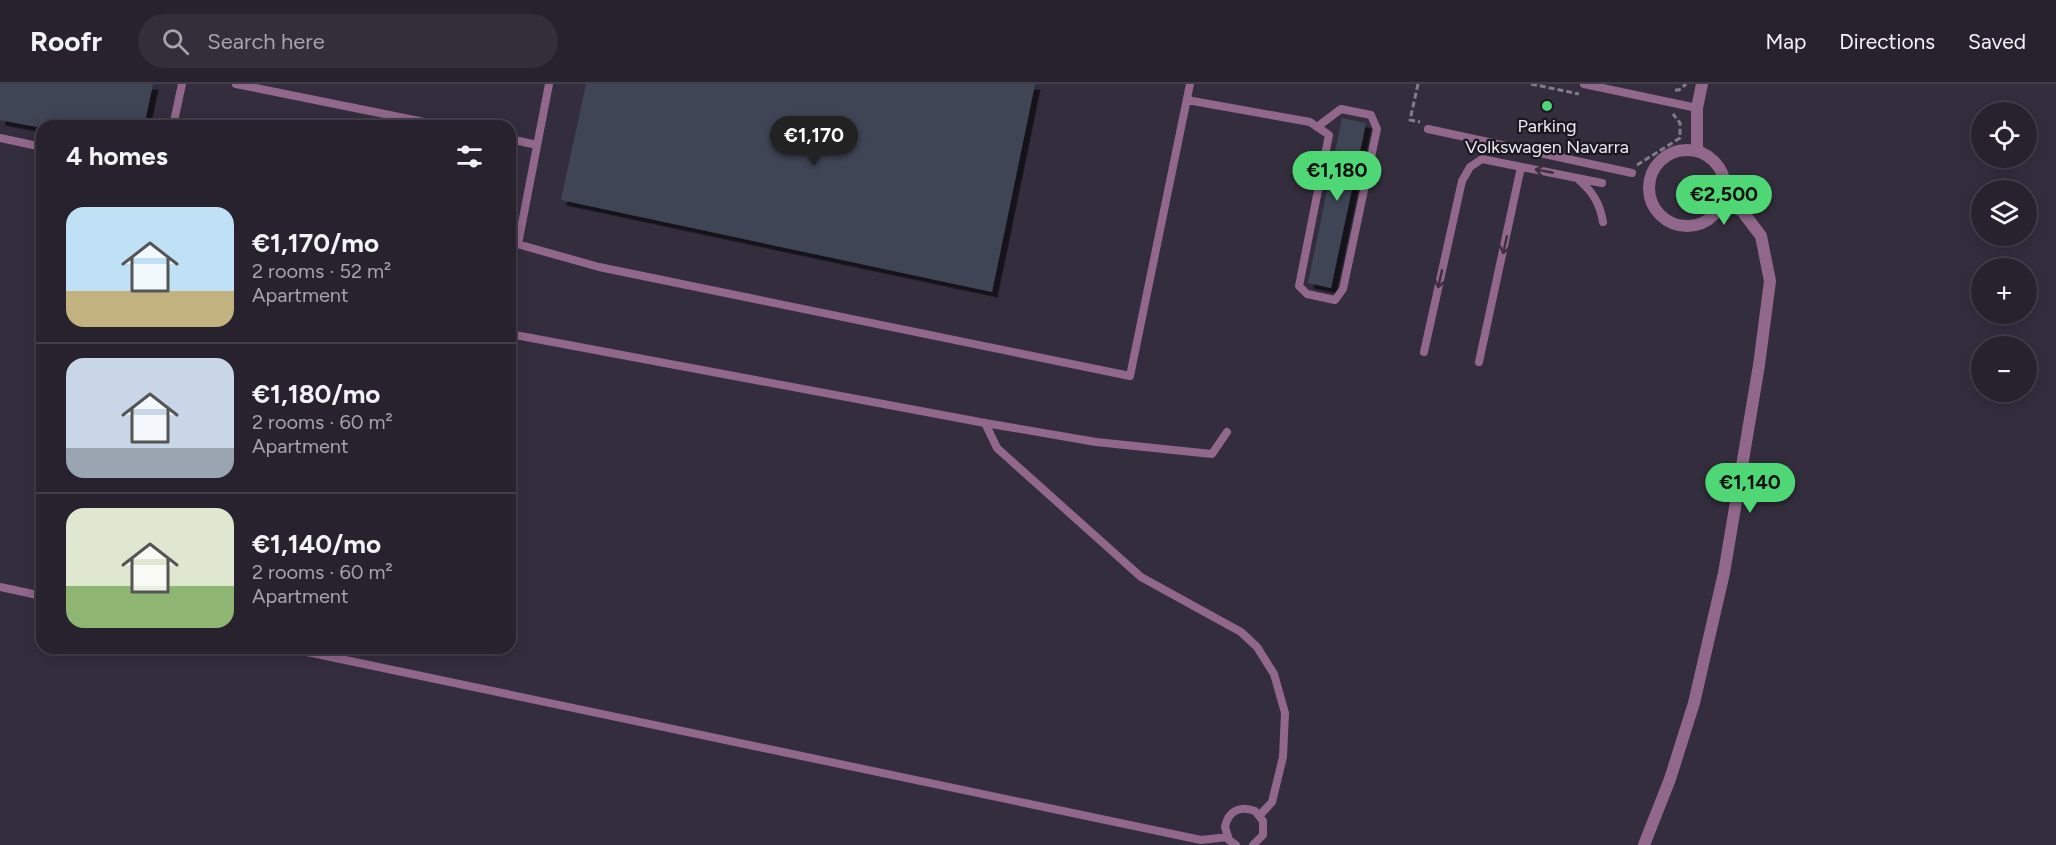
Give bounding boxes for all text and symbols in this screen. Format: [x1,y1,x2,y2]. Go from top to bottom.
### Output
search box [138,14,558,68]
text: Roofr [30,24,102,58]
icon: search [159,25,192,58]
text: Search here [207,28,325,55]
text: Map [1765,29,1806,54]
text: Directions [1839,29,1935,54]
text: Saved [1968,29,2026,54]
marker: Parking Volkswagen Navarra [1540,99,1554,113]
map controls [1971,102,2037,402]
button: locate [1971,102,2037,168]
place label: Parking Volkswagen Navarra [1465,115,1629,158]
pin: €1,170 [765,116,863,167]
text: €1,170 [784,123,844,147]
text: 4 homes [66,140,168,172]
icon: filters [453,140,486,173]
pin: €1,180 [1288,151,1386,202]
text: €1,180 [1306,158,1368,182]
one-way arrow [1535,165,1554,177]
pin: €2,500 [1675,175,1773,226]
button: layers [1971,180,2037,246]
text: €2,500 [1690,182,1758,206]
text: €1,170/mo [252,227,379,259]
icon: home [114,231,186,303]
one-way arrow [1498,235,1510,254]
button: + [1971,258,2037,324]
text: 2 rooms · 52 m² [252,259,391,283]
one-way arrow [1434,269,1445,289]
text: Apartment [252,283,349,307]
button: − [1971,336,2037,402]
text: €1,180/mo [252,378,380,410]
icon: home [114,382,186,454]
text: 2 rooms · 60 m² [252,410,393,434]
text: Apartment [252,434,349,458]
pin: €1,140 [1701,463,1799,514]
text: €1,140 [1719,470,1781,494]
text: €1,140/mo [252,528,381,560]
icon: home [114,532,186,604]
text: 2 rooms · 60 m² [252,560,393,584]
text: Apartment [252,584,349,608]

